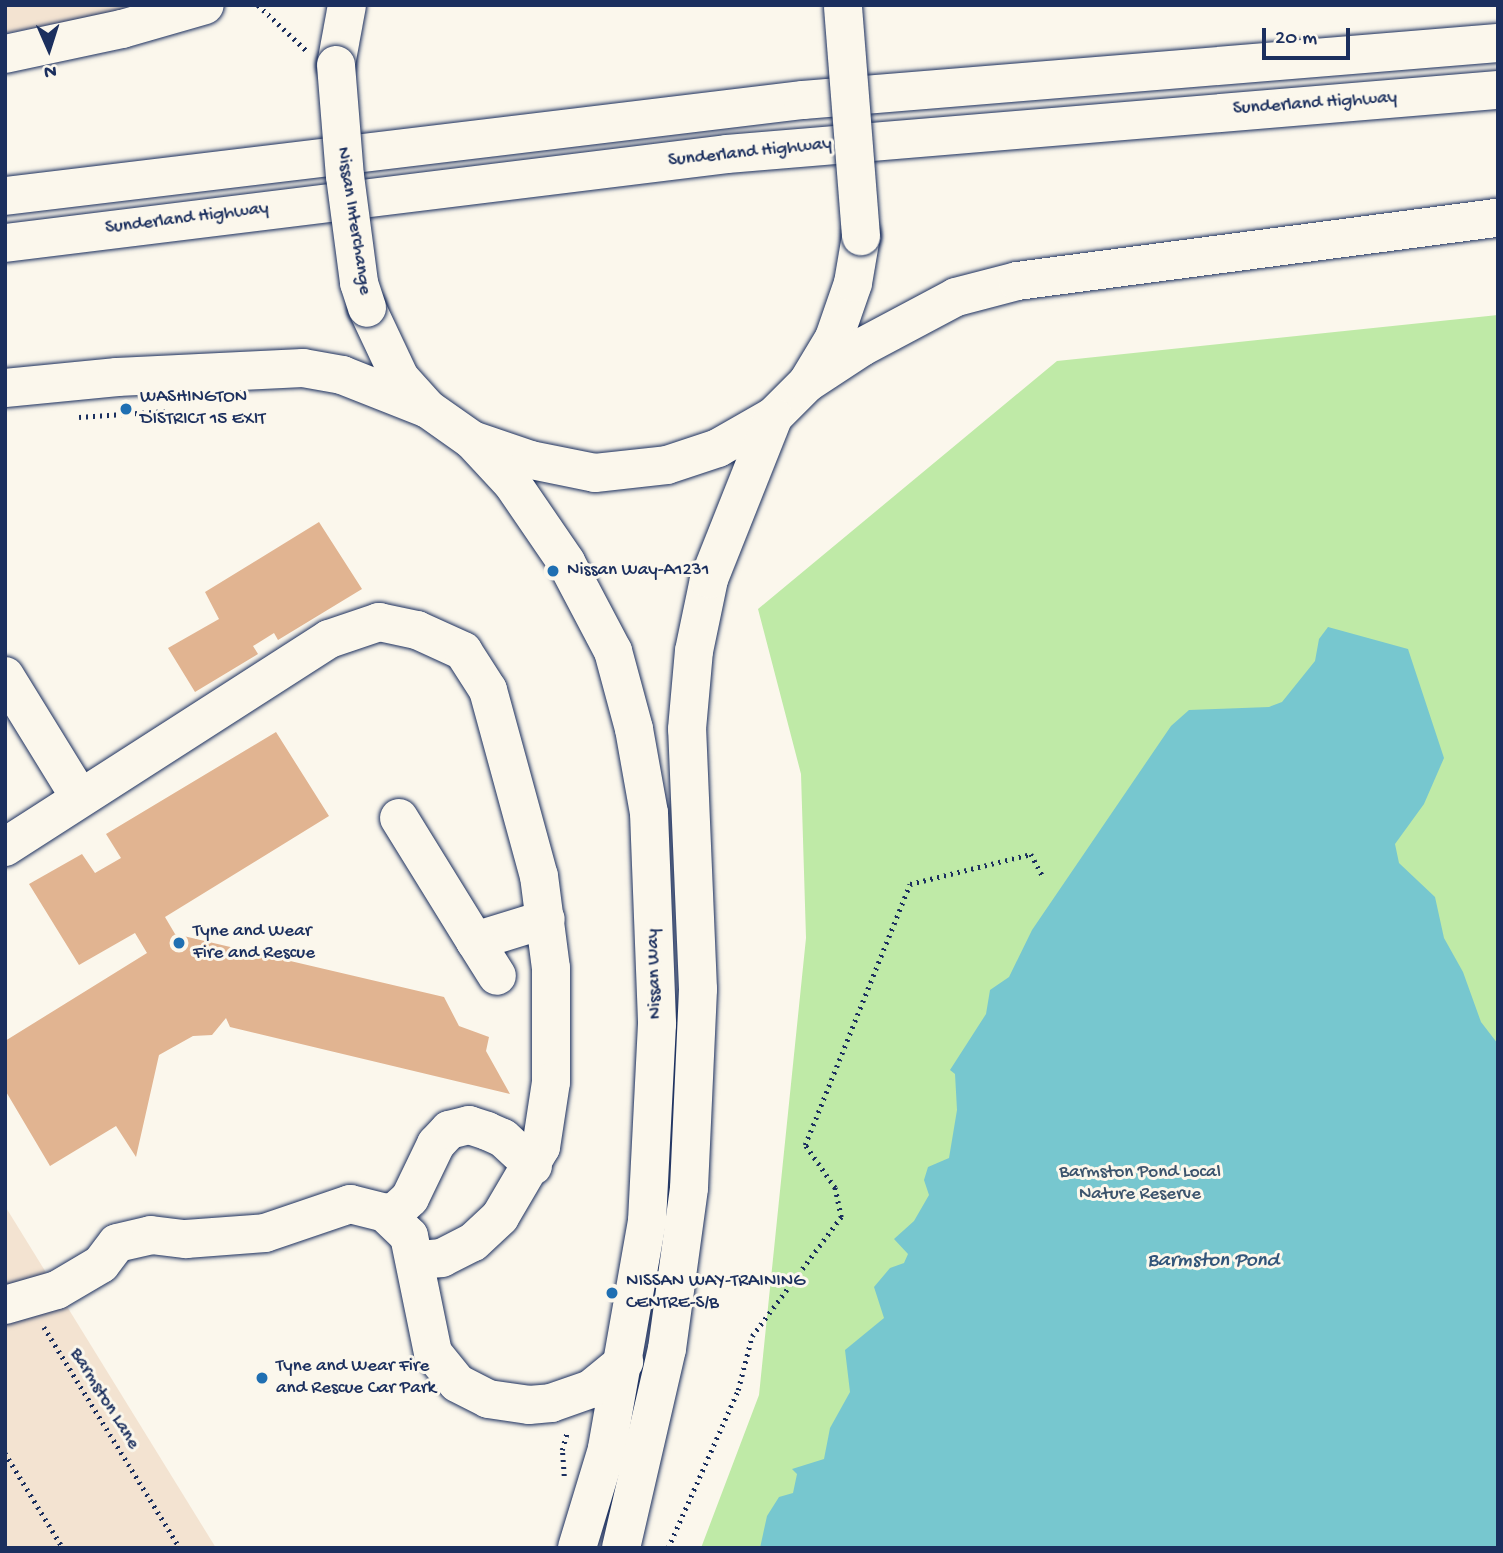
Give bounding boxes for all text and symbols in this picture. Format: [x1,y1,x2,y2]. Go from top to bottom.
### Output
north arrow [14,14,84,84]
scale bar [1265,14,1352,58]
text: 20 m [1275,27,1317,52]
text: N [43,59,57,82]
street label: Sunderland Highway [1232,87,1398,121]
street label: Sunderland Highway [667,133,833,173]
street label: Nissan Interchange [330,145,376,297]
street label: Sunderland Highway [104,198,270,240]
place label: WASHINGTON DISTRICT 15 EXIT [140,387,266,431]
marker: WASHINGTON DISTRICT 15 EXIT [118,401,134,417]
place label: Nissan Way-A1231 [567,560,709,582]
marker: Nissan Way-A1231 [545,563,561,579]
place label: Tyne and Wear Fire and Rescue [193,921,315,965]
street label: Nissan Way [642,928,668,1020]
marker: Tyne and Wear Fire and Rescue [171,935,187,951]
park label: Barmston Pond Local Nature Reserve [1059,1162,1221,1206]
water label: Barmston Pond [1147,1249,1279,1275]
place label: NISSAN WAY-TRAINING CENTRE-S/B [626,1271,805,1315]
marker: NISSAN WAY-TRAINING CENTRE-S/B [604,1285,620,1301]
street label: Barmston Lane [64,1344,144,1454]
place label: Tyne and Wear Fire and Rescue Car Park [276,1356,436,1400]
marker: Tyne and Wear Fire and Rescue Car Park [254,1370,270,1386]

